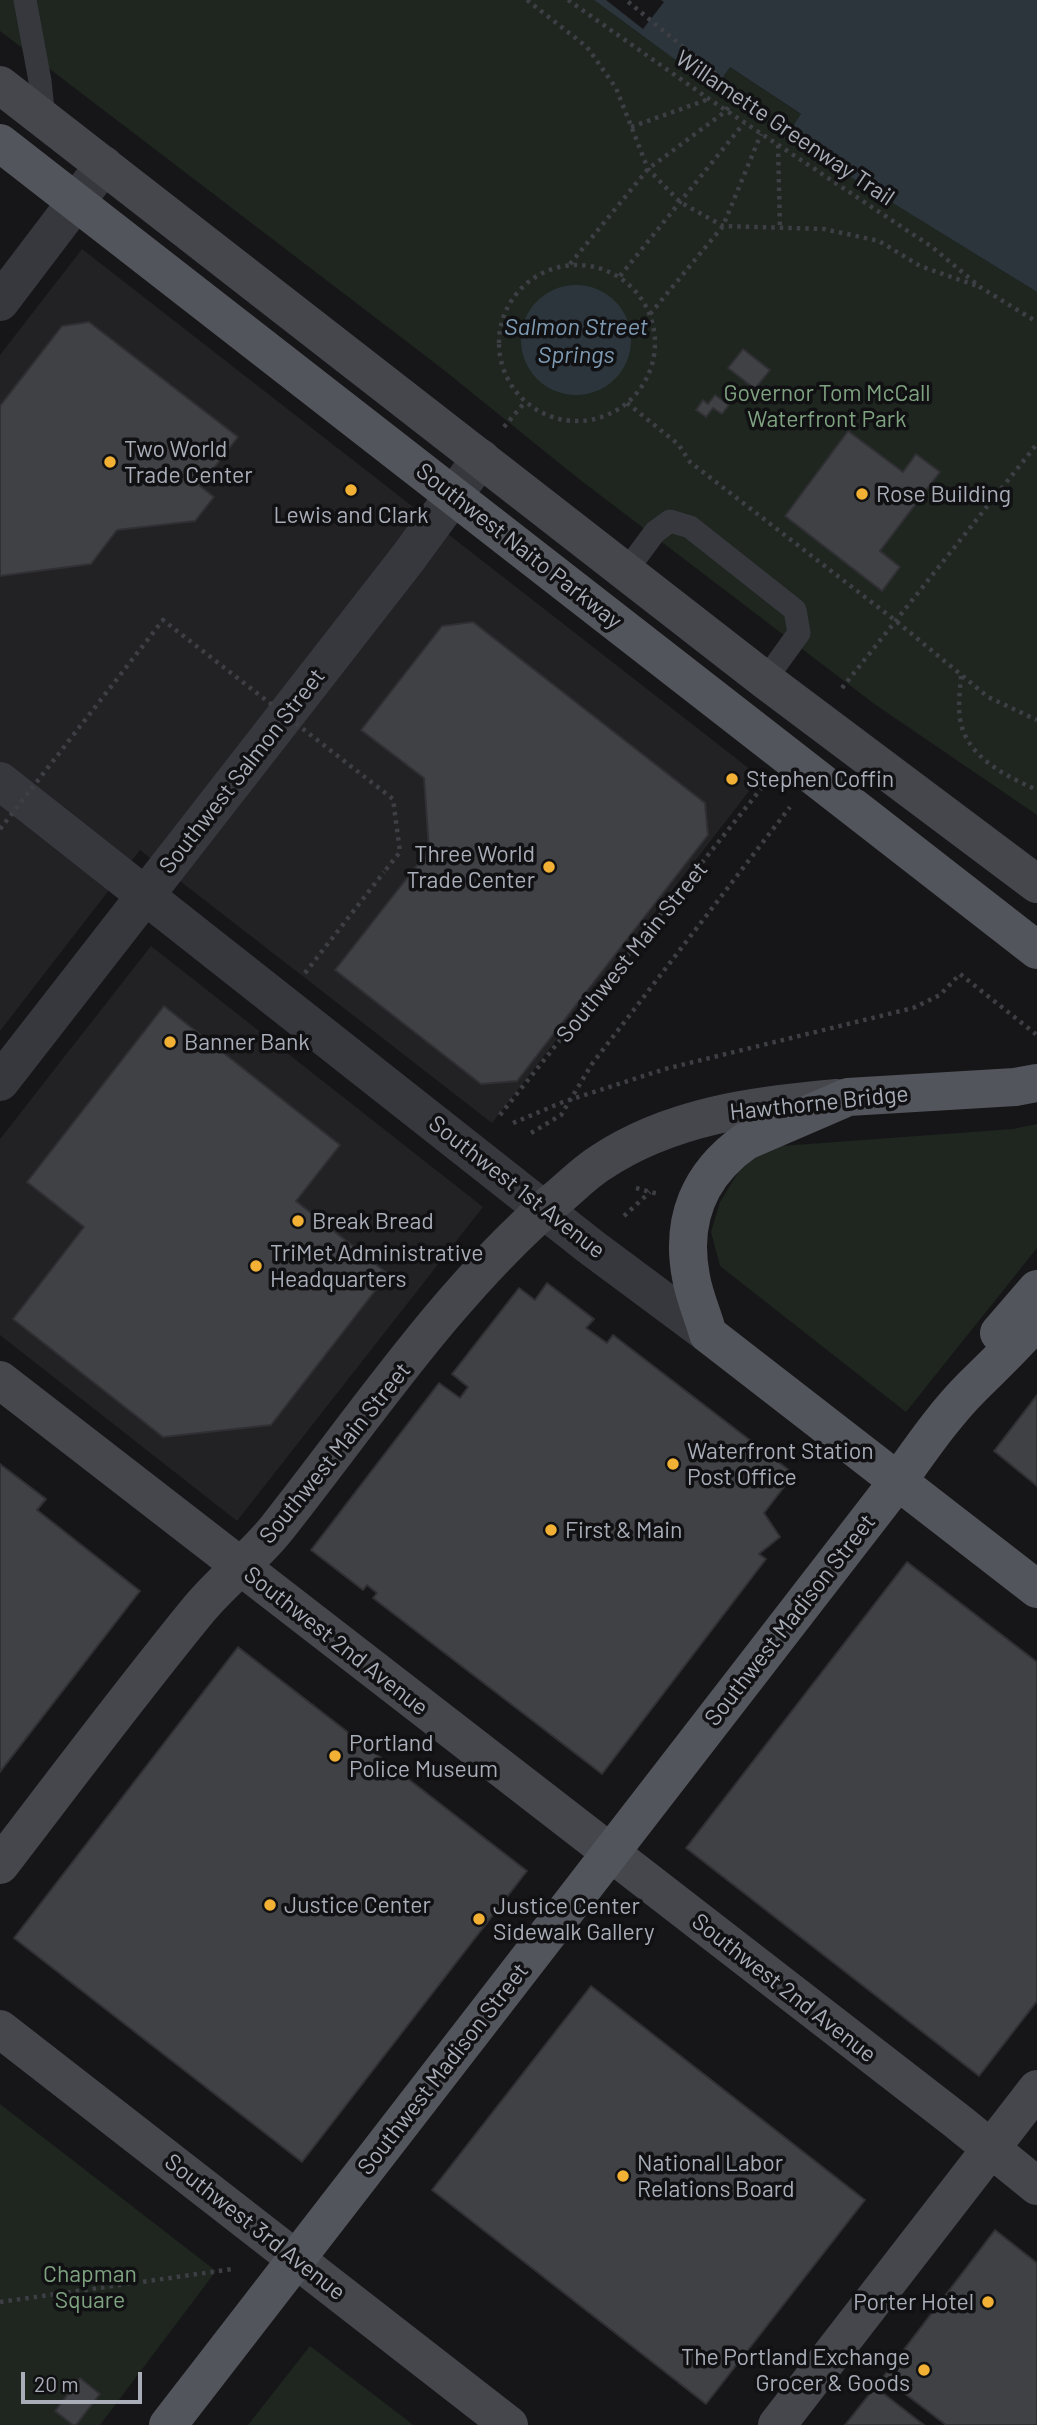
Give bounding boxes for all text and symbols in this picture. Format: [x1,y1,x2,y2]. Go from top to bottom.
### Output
street label: Willamette Greenway Trail [670,44,900,212]
water label: Salmon Street Springs [504,313,648,369]
park label: Governor Tom McCall Waterfront Park [723,379,931,433]
place label: Two World Trade Center [124,435,253,489]
marker: Two World Trade Center [102,454,118,470]
street label: Southwest Naito Parkway [411,457,627,635]
place label: Rose Building [876,480,1011,508]
marker: Lewis and Clark [343,482,359,498]
marker: Rose Building [854,486,870,502]
place label: Lewis and Clark [273,501,429,529]
street label: Southwest Salmon Street [153,663,331,879]
place label: Stephen Coffin [746,765,894,793]
marker: Stephen Coffin [724,771,740,787]
place label: Three World Trade Center [406,840,535,894]
street label: Southwest Main Street [550,856,714,1048]
marker: Three World Trade Center [541,859,557,875]
place label: Banner Bank [184,1028,310,1056]
marker: Banner Bank [162,1034,178,1050]
street label: Hawthorne Bridge [728,1080,910,1126]
street label: Southwest 1st Avenue [423,1110,611,1264]
place label: Break Bread [312,1207,434,1235]
marker: Break Bread [290,1213,306,1229]
place label: TriMet Administrative Headquarters [270,1239,483,1293]
marker: TriMet Administrative Headquarters [248,1258,264,1274]
street label: Southwest Main Street [253,1357,417,1549]
place label: Waterfront Station Post Office [687,1437,874,1491]
marker: Waterfront Station Post Office [665,1456,681,1472]
street label: Southwest Madison Street [699,1509,881,1731]
place label: First & Main [565,1516,682,1544]
marker: First & Main [543,1522,559,1538]
street label: Southwest 2nd Avenue [238,1561,434,1721]
place label: Portland Police Museum [349,1729,498,1783]
marker: Portland Police Museum [327,1748,343,1764]
place label: Justice Center [284,1891,431,1919]
place label: Justice Center Sidewalk Gallery [493,1892,654,1946]
marker: Justice Center [262,1897,278,1913]
street label: Southwest 2nd Avenue [686,1908,882,2068]
marker: Justice Center Sidewalk Gallery [471,1911,487,1927]
street label: Southwest Madison Street [352,1958,534,2180]
street label: Southwest 3rd Avenue [159,2148,351,2306]
place label: National Labor Relations Board [637,2149,795,2203]
marker: National Labor Relations Board [615,2168,631,2184]
park label: Chapman Square [43,2260,137,2314]
place label: Porter Hotel [853,2288,974,2316]
marker: Porter Hotel [980,2294,996,2310]
place label: The Portland Exchange Grocer & Goods [681,2343,910,2397]
scale bar [24,2358,145,2402]
marker: The Portland Exchange Grocer & Goods [916,2362,932,2378]
text: 20 m [34,2371,79,2396]

